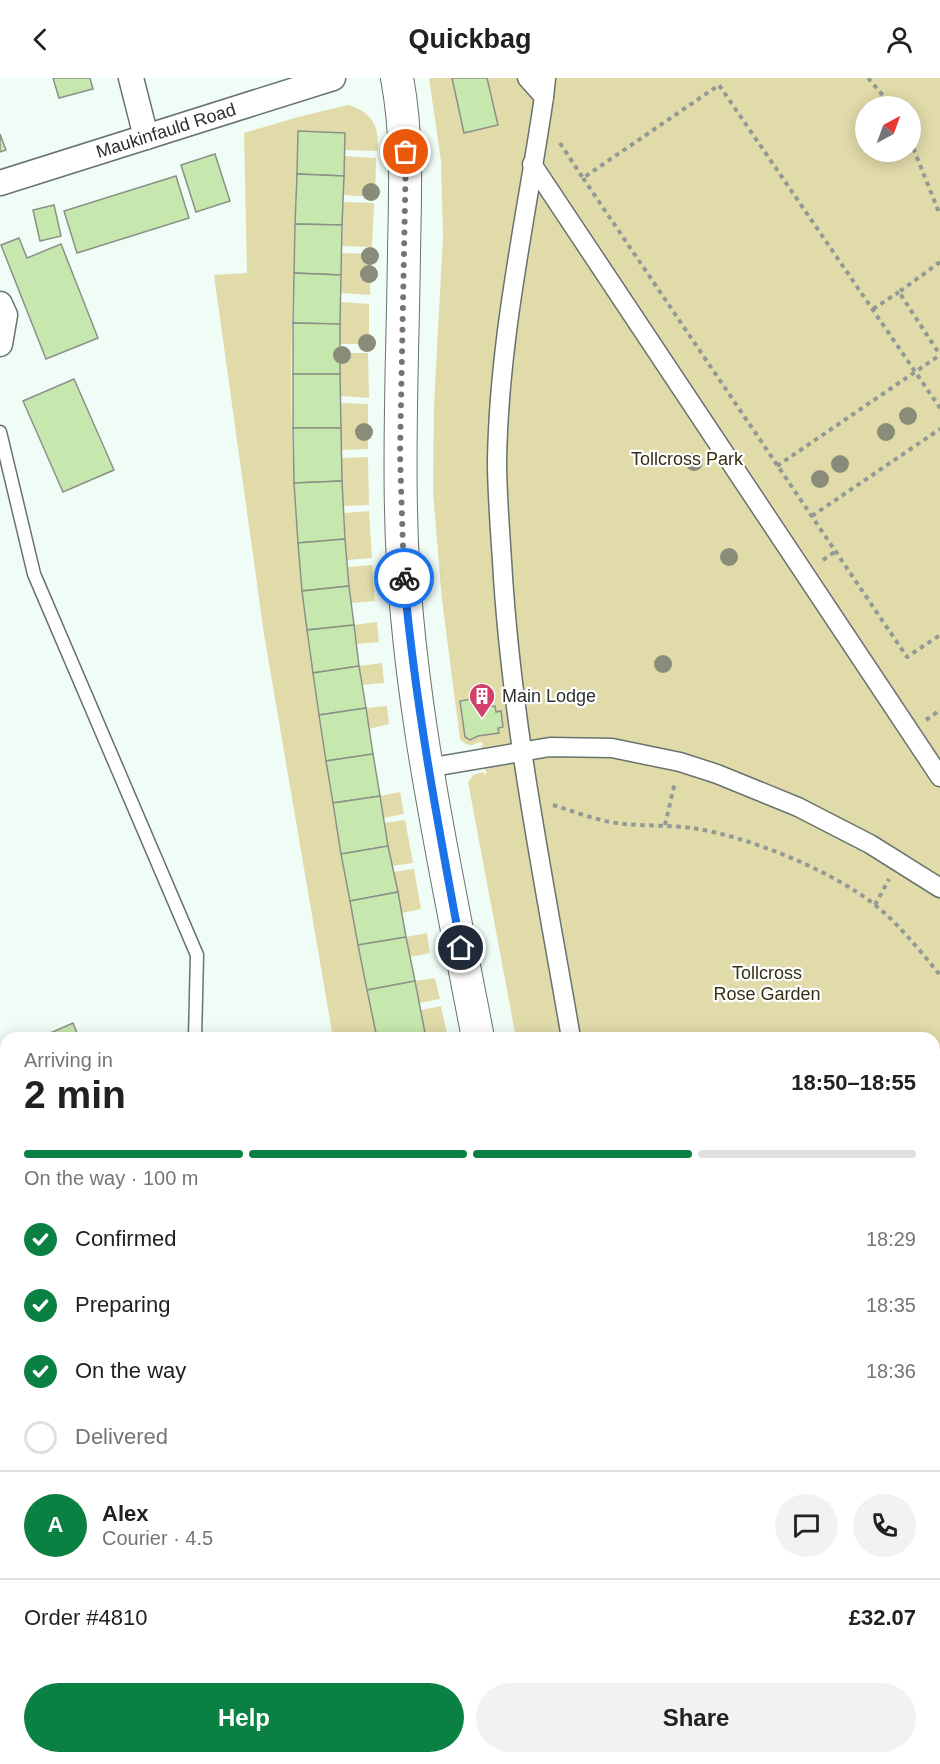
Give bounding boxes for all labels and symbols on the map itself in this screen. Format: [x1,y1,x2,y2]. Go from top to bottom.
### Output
north arrow [855,96,921,162]
street label: Maukinfauld Road [94,99,238,162]
pin [380,126,431,177]
park label: Tollcross Park [631,449,744,469]
courier [374,548,434,608]
building icon: Main Lodge [467,681,497,719]
place label: Main Lodge [502,686,596,706]
pin [435,922,486,973]
park label: Tollcross Rose Garden [713,963,821,1004]

